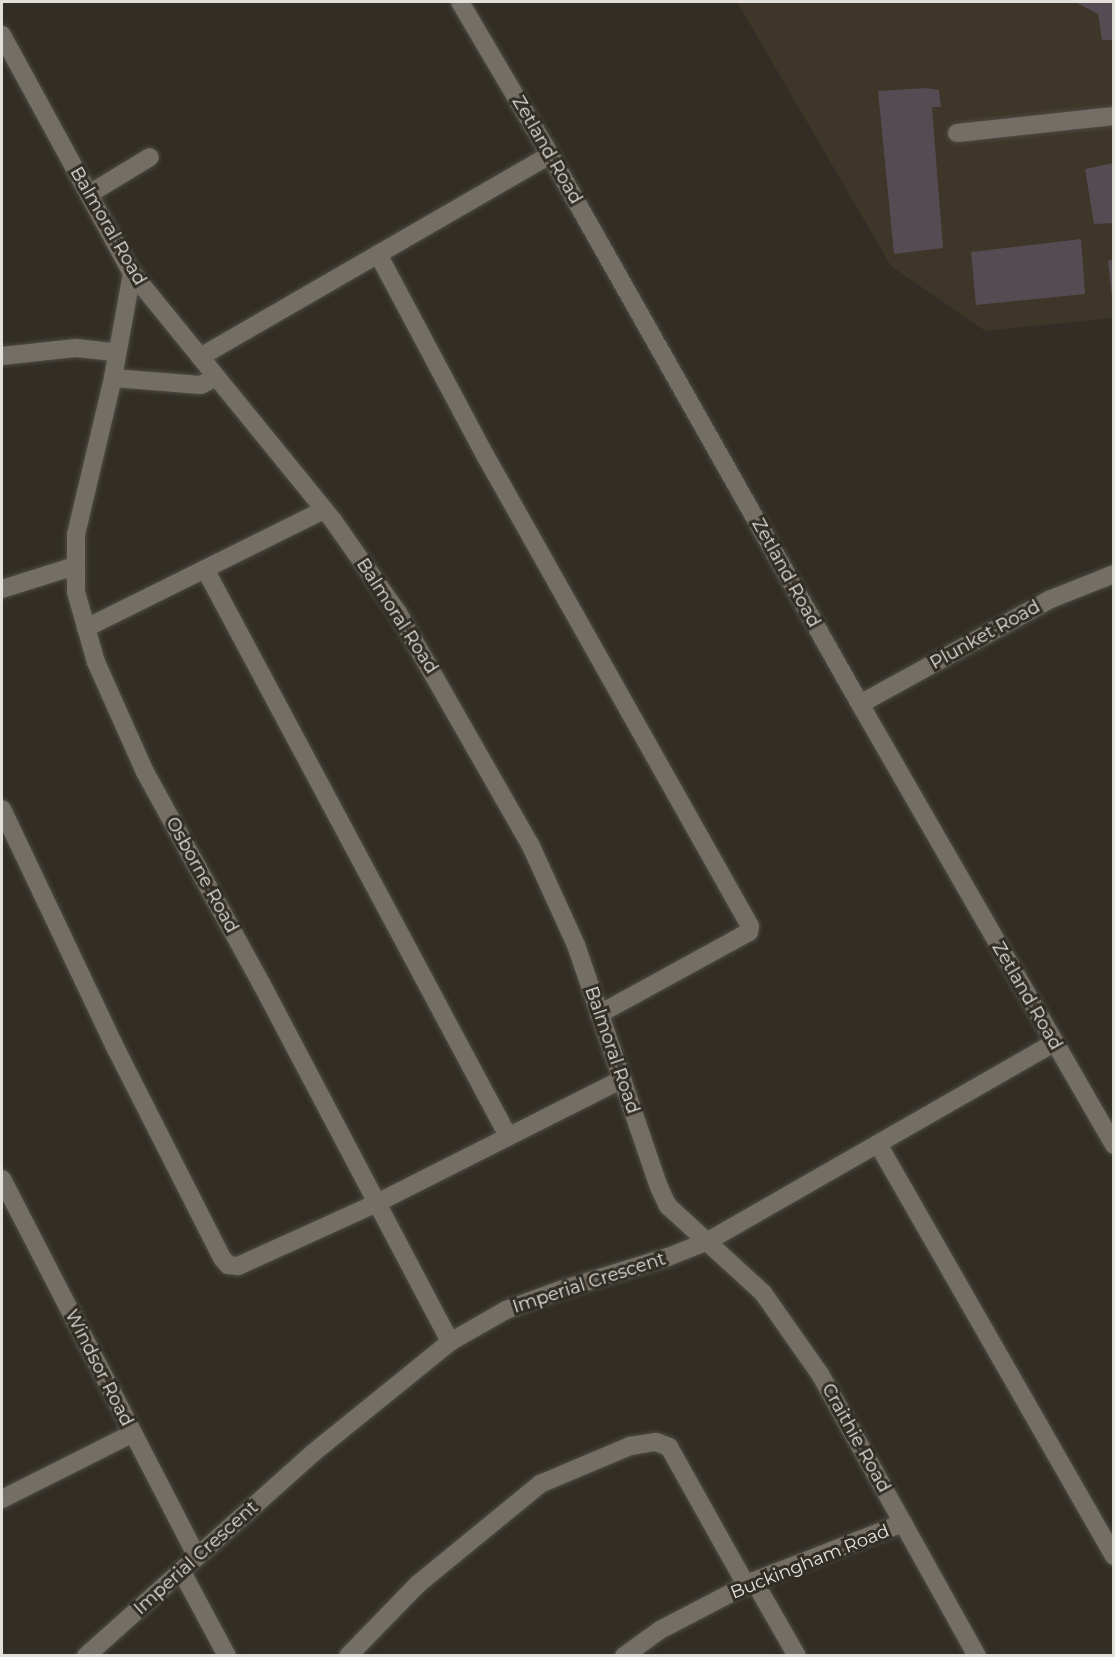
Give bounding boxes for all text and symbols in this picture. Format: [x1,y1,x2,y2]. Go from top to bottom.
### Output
street label: Zetland Road [507,92,587,208]
street label: Balmoral Road [65,163,151,289]
street label: Zetland Road [747,515,825,631]
street label: Balmoral Road [352,554,442,678]
street label: Plunket Road [926,596,1044,674]
street label: Osborne Road [161,813,243,937]
street label: Zetland Road [987,938,1067,1054]
street label: Balmoral Road [580,984,644,1116]
street label: Imperial Crescent [510,1248,668,1318]
street label: Windsor Road [60,1306,138,1430]
street label: Craithie Road [817,1380,895,1496]
street label: Imperial Crescent [130,1497,262,1619]
street label: Buckingham Road [727,1520,893,1604]

